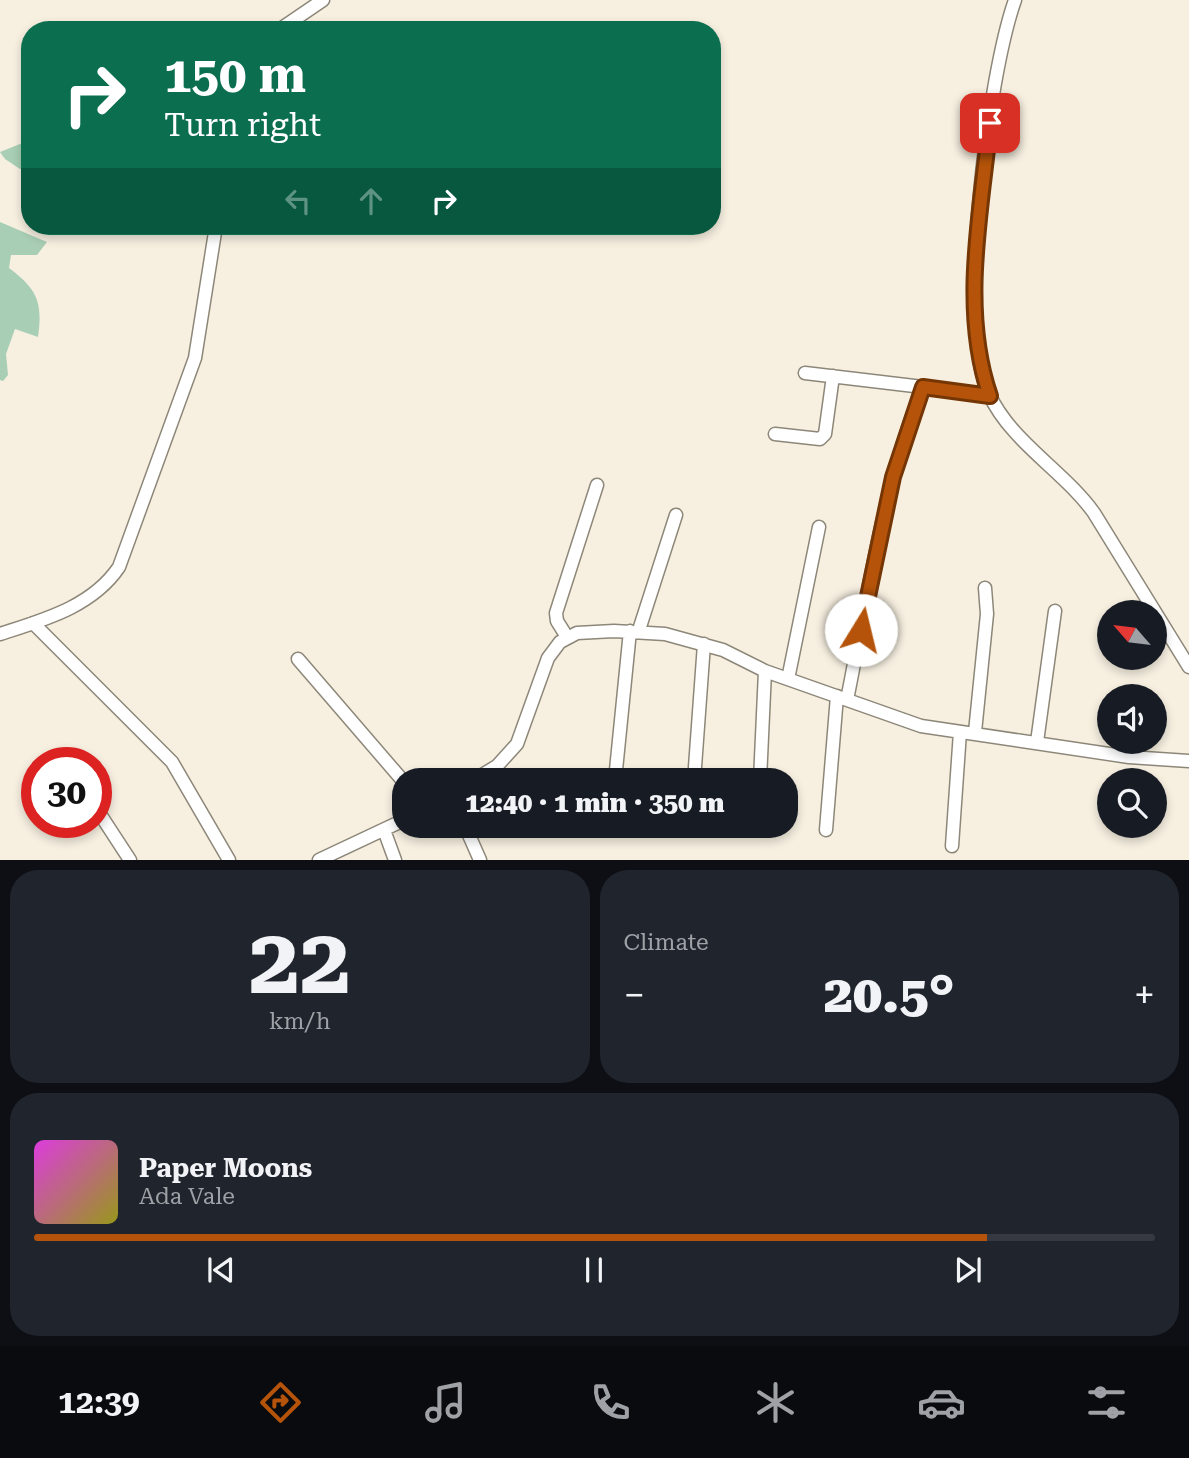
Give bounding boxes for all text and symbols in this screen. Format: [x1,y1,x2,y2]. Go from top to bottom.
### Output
text: 150 m [164,47,306,104]
icon: right [49,49,140,140]
pin [960,93,1020,153]
icon: arrive [971,104,1009,142]
text: Turn right [164,106,321,144]
icon: left [279,182,317,220]
icon: ahead [352,182,390,220]
icon: right [425,182,463,220]
position arrow [824,593,898,667]
north arrow [1097,600,1167,670]
map controls [1097,600,1167,838]
button: sound [1097,684,1167,754]
speed limit sign: 30 [21,747,112,838]
button: search [1097,768,1167,838]
text: 12:40 · 1 min · 350 m [465,788,725,818]
text: 22 [249,909,351,1015]
text: Climate [624,929,709,956]
text: 20.5° [824,964,955,1025]
text: − [624,973,645,1017]
text: + [1134,973,1155,1017]
text: km/h [269,1008,331,1035]
text: Paper Moons [139,1153,312,1183]
text: Ada Vale [139,1183,235,1210]
icon: previous [202,1251,240,1289]
icon: pause [575,1251,613,1289]
icon: next [949,1251,987,1289]
icon: directions [256,1378,305,1427]
icon: music [421,1378,470,1427]
icon: phone [586,1378,635,1427]
icon: climate [751,1378,800,1427]
icon: car [917,1378,966,1427]
icon: filters [1082,1378,1131,1427]
text: 12:39 [58,1383,140,1421]

